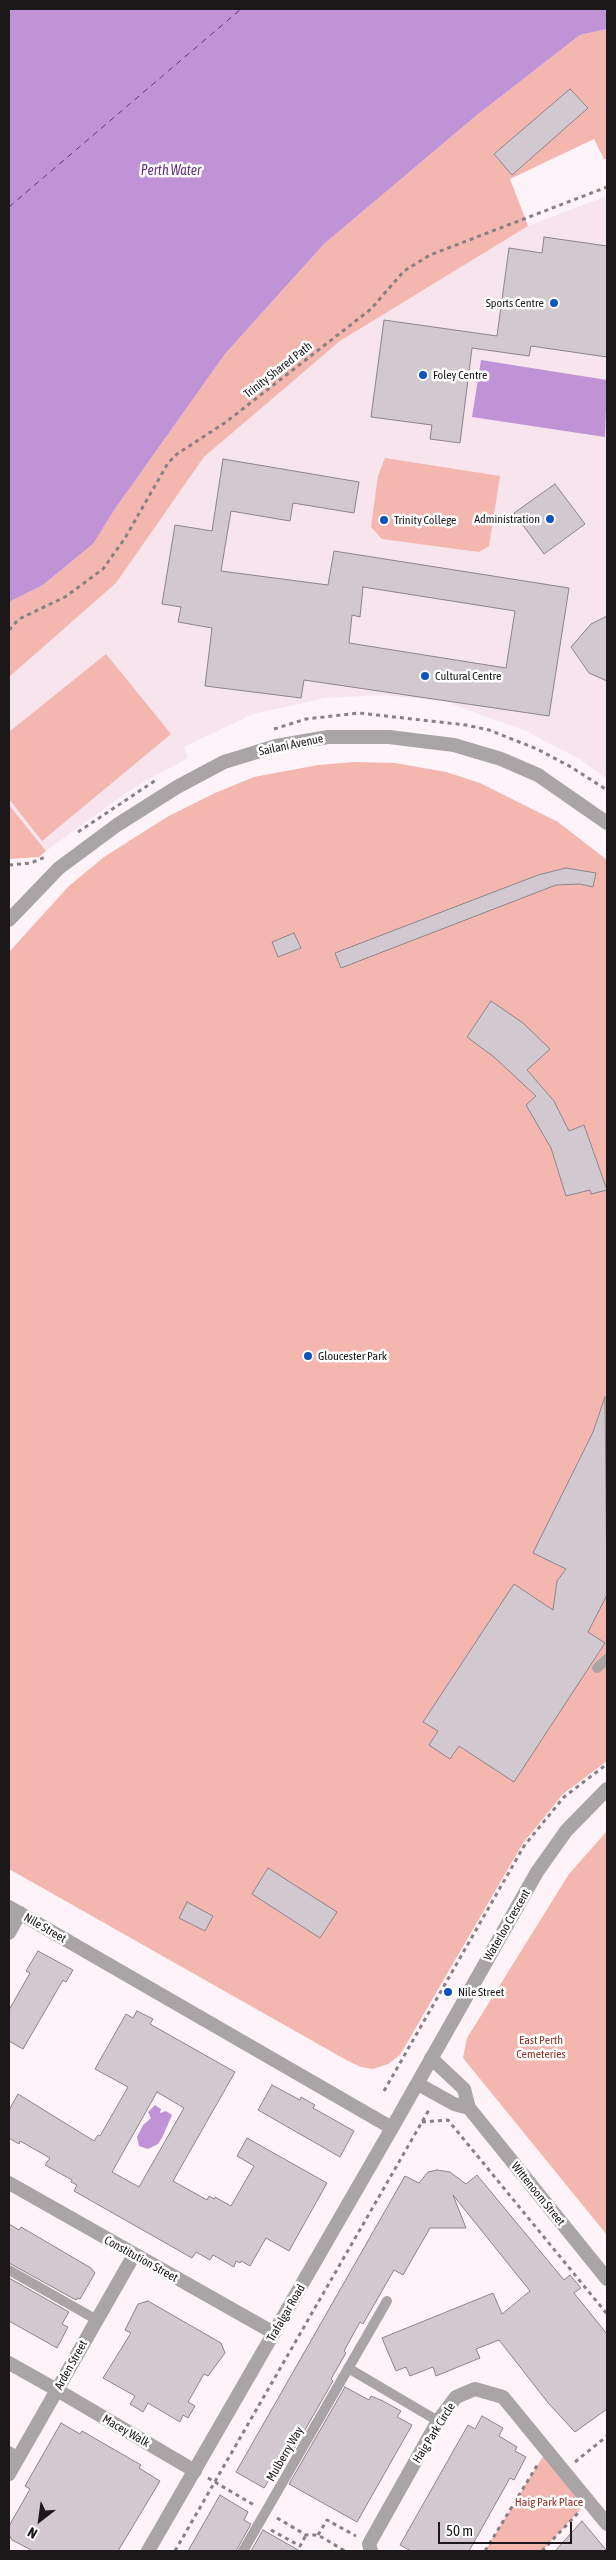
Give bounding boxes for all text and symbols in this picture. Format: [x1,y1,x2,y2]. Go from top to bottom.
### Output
water label: Perth Water [141,163,201,179]
place label: Sports Centre [486,296,544,310]
marker: Sports Centre [548,297,560,309]
street label: Trinity Shared Path [241,339,315,401]
place label: Foley Centre [433,368,487,382]
marker: Foley Centre [417,369,429,381]
place label: Administration [474,512,540,526]
place label: Trinity College [394,513,457,527]
marker: Administration [544,513,556,525]
marker: Trinity College [378,514,390,526]
place label: Cultural Centre [435,669,501,683]
marker: Cultural Centre [419,670,431,682]
street label: Sailani Avenue [257,731,325,759]
place label: Gloucester Park [318,1349,387,1363]
marker: Gloucester Park [302,1350,314,1362]
street label: Waterloo Crescent [481,1887,533,1963]
street label: Nile Street [21,1910,69,1946]
place label: Nile Street [458,1985,504,1999]
marker: Nile Street [442,1986,454,1998]
park label: East Perth Cemeteries [516,2033,566,2061]
street label: Wittenoom Street [508,2159,568,2229]
street label: Constitution Street [102,2233,180,2285]
street label: Trafalgar Road [264,2282,308,2344]
street label: Arden Street [52,2338,90,2392]
street label: Haig Park Circle [410,2400,458,2466]
street label: Macey Walk [100,2412,152,2450]
street label: Mulberry Way [264,2424,306,2484]
north arrow [15,2495,65,2545]
park label: Haig Park Place [515,2495,583,2509]
scale bar [441,2512,575,2544]
text: 50 m [446,2522,473,2539]
text: N [25,2524,40,2542]

